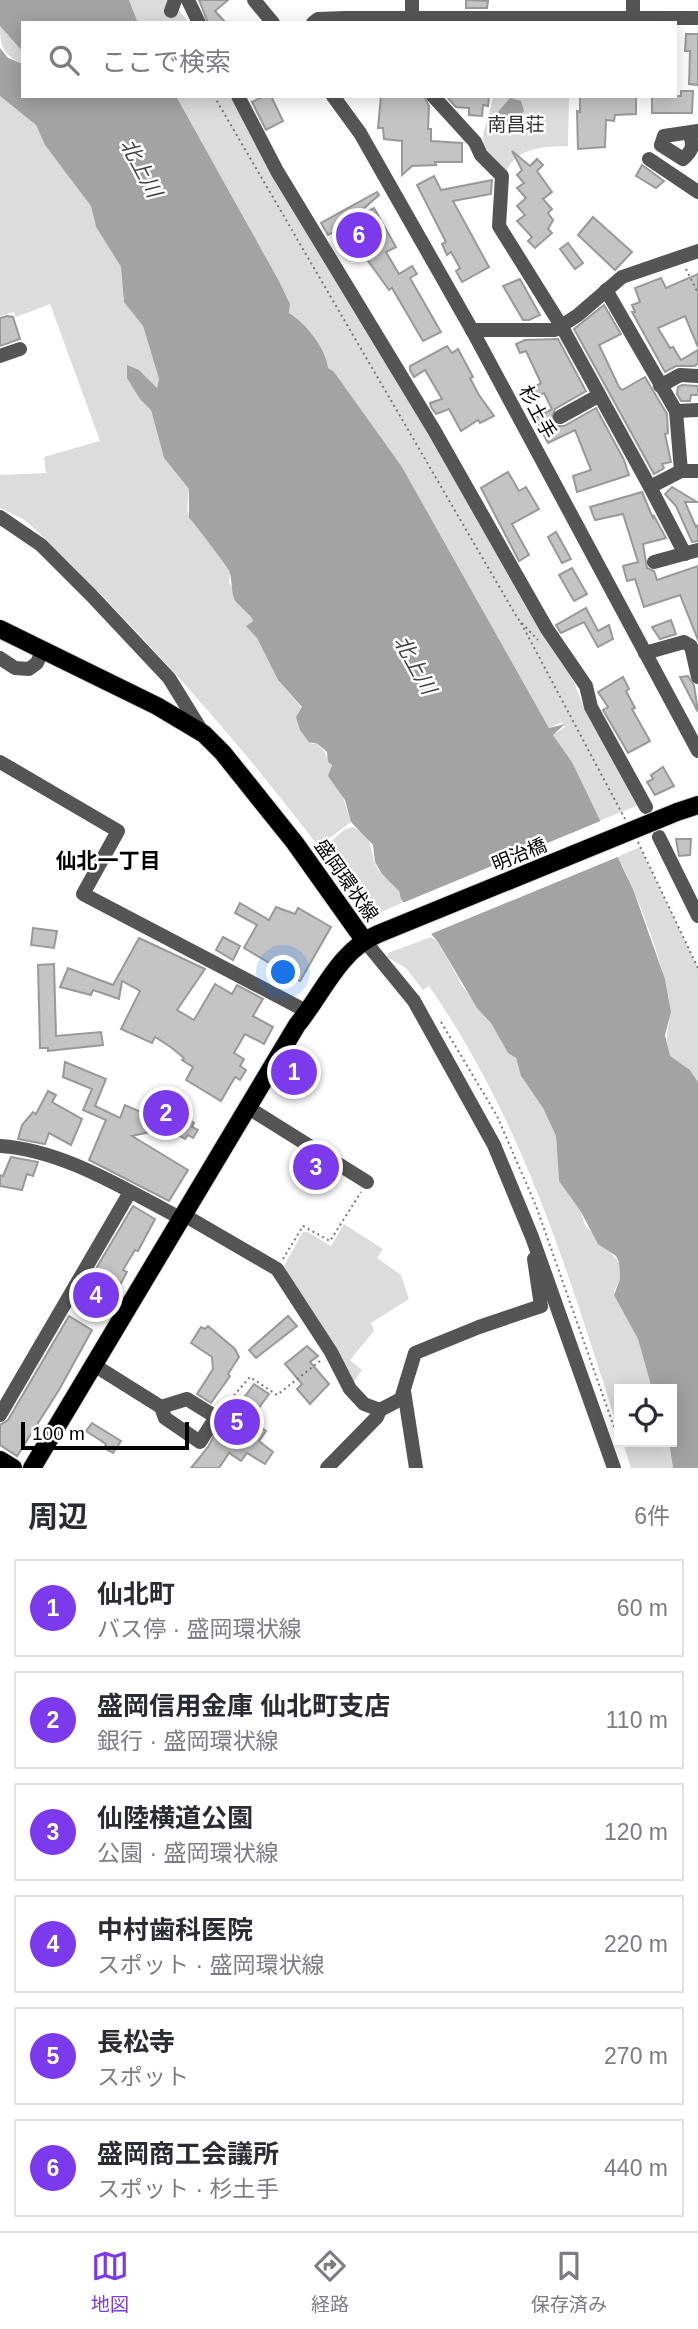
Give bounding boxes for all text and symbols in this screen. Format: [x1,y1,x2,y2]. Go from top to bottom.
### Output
search box [21,21,677,98]
icon: search [45,41,83,79]
text: ここで検索 [101,47,231,77]
park label: 南昌荘 [487,114,545,135]
water label: 北上川 [116,135,167,203]
pin: 6 [336,209,382,261]
street label: 杉土手 [515,382,560,442]
water label: 北上川 [390,632,442,700]
street label: 明治橋 [489,834,550,875]
street label: 盛岡環状線 [311,835,382,925]
district label: 仙北一丁目 [56,849,161,872]
your location [266,955,300,989]
pin: 1 [271,1046,317,1098]
pin: 2 [143,1087,189,1139]
pin: 3 [293,1141,339,1193]
pin: 4 [73,1269,119,1321]
map controls [614,1384,677,1447]
button: locate [614,1384,677,1447]
pin: 5 [214,1396,260,1448]
scale bar [21,1419,189,1451]
text: 100 m [32,1423,85,1444]
text: 周辺 [28,1500,88,1533]
text: 6件 [634,1503,670,1529]
text: 仙北町 [97,1579,175,1609]
text: 1 [47,1595,59,1621]
text: 60 m [617,1595,668,1621]
text: バス停 · 盛岡環状線 [97,1616,301,1642]
text: 盛岡信用金庫 仙北町支店 [97,1691,390,1721]
text: 2 [47,1707,59,1733]
text: 110 m [606,1707,668,1733]
text: 銀行 · 盛岡環状線 [97,1728,278,1754]
text: 仙陸横道公園 [97,1803,253,1833]
text: 3 [47,1819,59,1845]
text: 120 m [604,1819,668,1845]
text: 公園 · 盛岡環状線 [97,1840,278,1866]
text: 中村歯科医院 [97,1915,253,1945]
text: 4 [47,1931,59,1957]
text: 220 m [604,1931,668,1957]
text: スポット · 盛岡環状線 [97,1952,324,1978]
text: 長松寺 [97,2027,175,2057]
text: 5 [47,2043,59,2069]
text: 270 m [604,2043,668,2069]
text: スポット [97,2064,189,2090]
text: 盛岡商工会議所 [97,2139,279,2169]
text: 6 [47,2155,59,2181]
text: 440 m [604,2155,668,2181]
text: スポット · 杉土手 [97,2176,278,2202]
tab: 地図 [91,2247,129,2316]
tab: 経路 [311,2247,349,2316]
tab: 保存済み [531,2247,607,2316]

